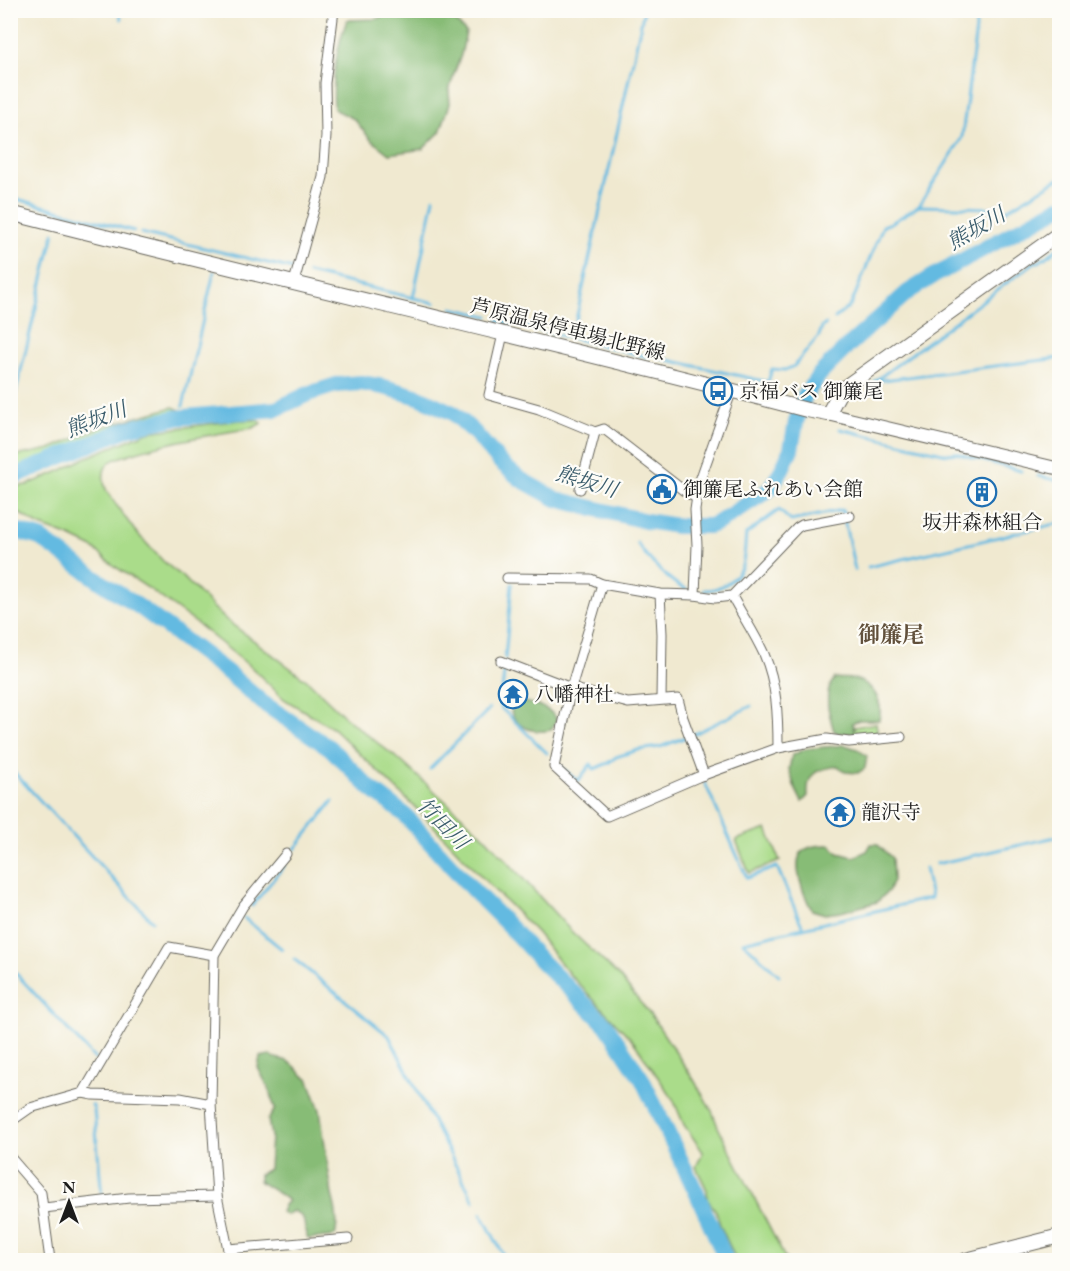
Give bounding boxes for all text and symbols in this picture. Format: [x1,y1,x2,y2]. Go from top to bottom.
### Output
water label: 熊坂川 [942,200,1012,255]
street label: 芦原温泉停車場北野線 [468,292,668,366]
bus stop icon: 京福バス 御簾尾 [702,375,734,407]
place label: 京福バス 御簾尾 [739,378,883,404]
water label: 熊坂川 [62,394,132,443]
water label: 熊坂川 [553,459,623,504]
public building icon: 御簾尾ふれあい会館 [646,473,678,505]
place label: 御簾尾ふれあい会館 [683,476,863,502]
building icon: 坂井森林組合 [966,476,998,508]
place label: 坂井森林組合 [922,509,1042,535]
district label: 御簾尾 [858,620,924,649]
temple icon: 八幡神社 [497,678,529,710]
place label: 八幡神社 [534,681,614,707]
water label: 竹田川 [411,791,476,856]
temple icon: 龍沢寺 [824,796,856,828]
place label: 龍沢寺 [861,799,921,825]
north arrow [39,1172,99,1232]
text: N [63,1177,76,1198]

